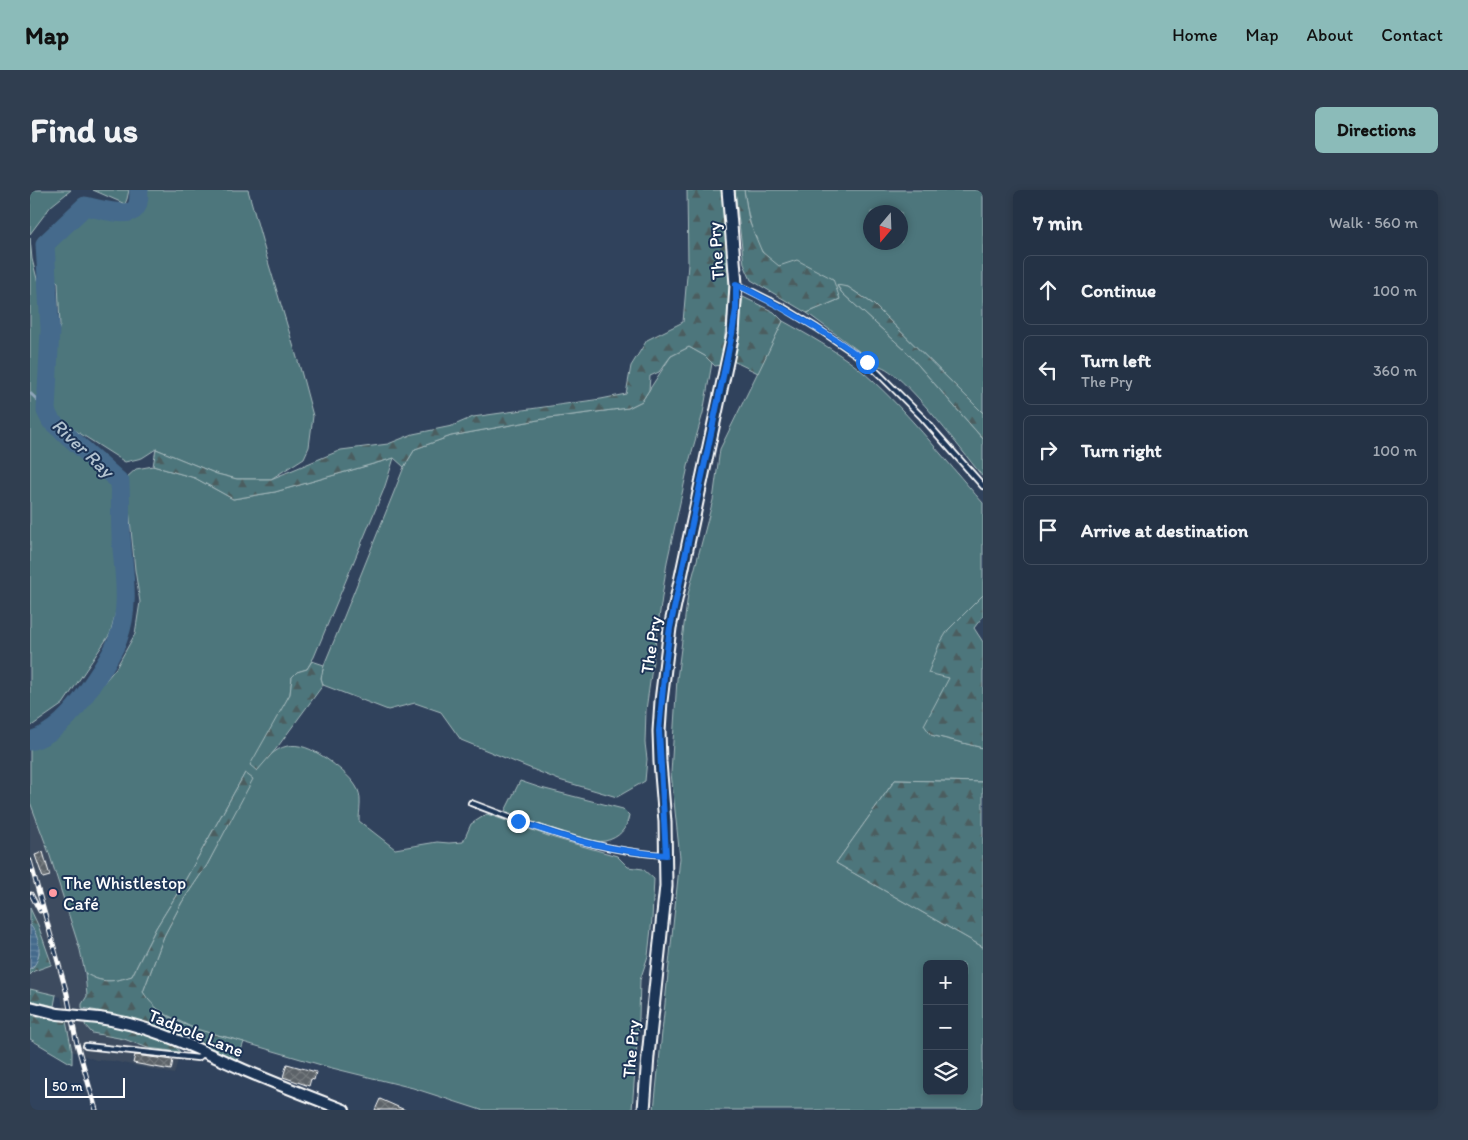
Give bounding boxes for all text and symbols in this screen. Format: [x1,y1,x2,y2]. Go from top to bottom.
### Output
text: Map [25,21,69,50]
text: Home [1172,24,1218,46]
text: Map [1246,24,1279,46]
text: About [1307,24,1353,46]
text: Contact [1381,24,1443,46]
button: Directions [1315,107,1438,153]
text: Find us [30,109,138,151]
north arrow [863,205,908,250]
text: 7 min [1033,210,1082,235]
text: Walk · 560 m [1329,213,1418,232]
street label: The Pry [703,221,729,281]
icon: ahead [1034,276,1062,304]
text: Continue [1081,279,1156,302]
text: 100 m [1373,281,1417,300]
text: Turn left [1081,349,1151,372]
route start [856,351,879,374]
icon: left [1034,356,1062,384]
text: 360 m [1373,361,1417,380]
text: The Pry [1081,372,1133,391]
water label: River Ray [47,414,120,484]
icon: right [1034,436,1062,464]
text: Turn right [1081,439,1162,462]
text: 100 m [1373,441,1417,460]
icon: arrive [1034,516,1062,544]
text: Arrive at destination [1081,519,1248,542]
street label: The Pry [636,614,666,675]
route end [507,810,530,833]
place label: The Whistlestop Café [63,872,186,915]
marker: The Whistlestop Café [47,887,59,899]
map controls [923,960,968,1095]
button: + [923,960,968,1005]
street label: Tadpole Lane [145,1004,247,1062]
button: − [923,1005,968,1050]
street label: The Pry [618,1019,645,1079]
button: layers [923,1050,968,1095]
scale bar [45,1075,125,1098]
text: 50 m [52,1078,83,1095]

